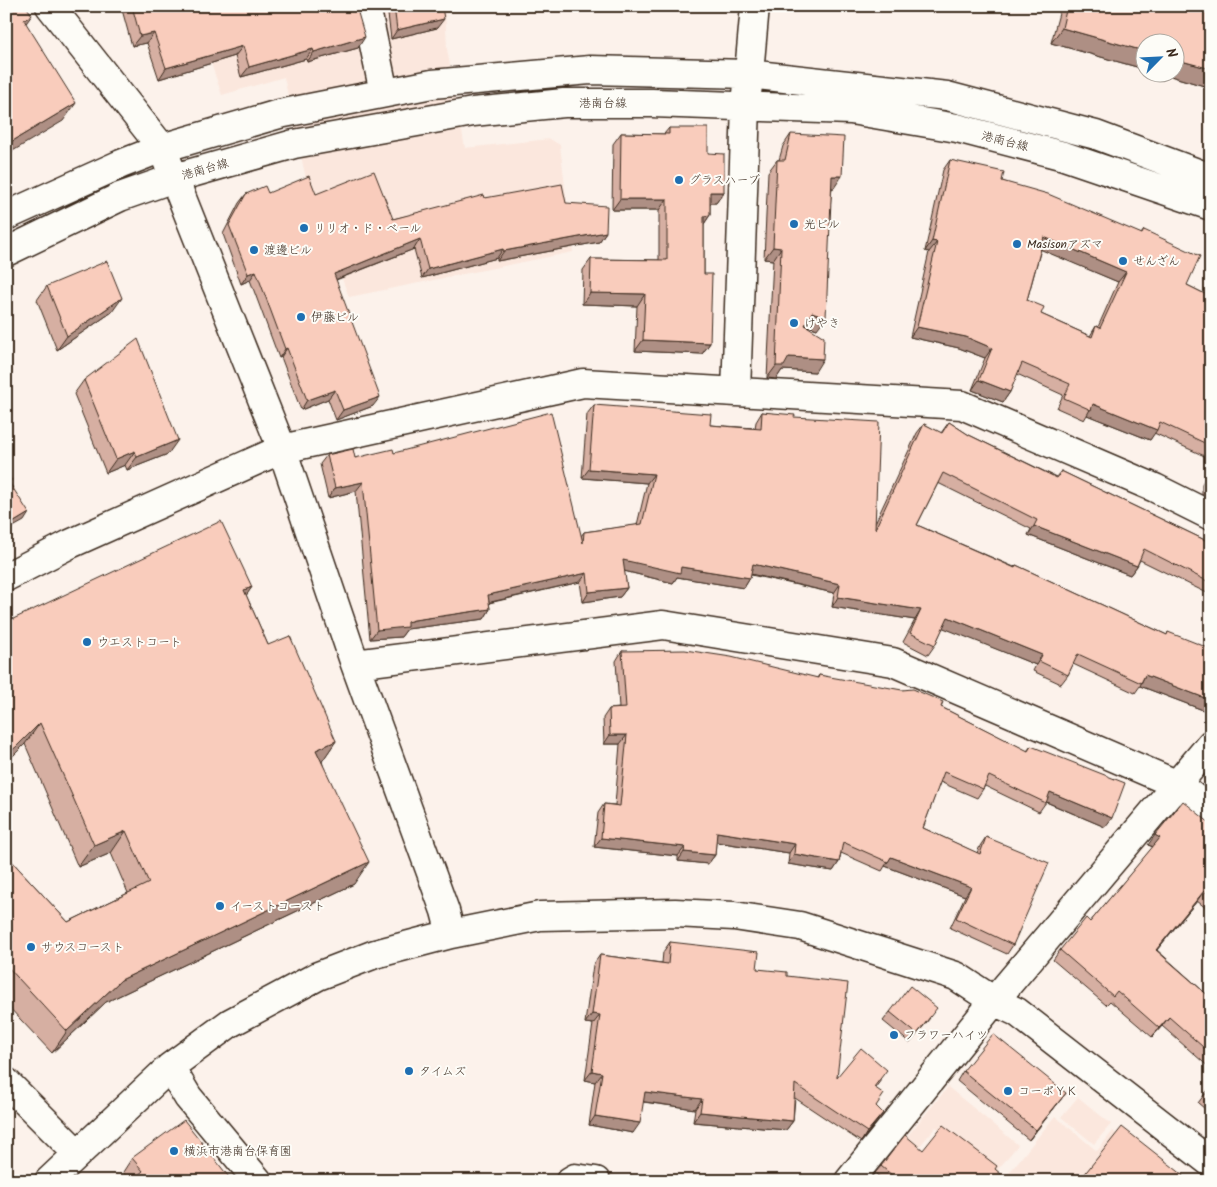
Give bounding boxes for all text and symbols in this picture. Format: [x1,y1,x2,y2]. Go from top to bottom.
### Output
north arrow [1134,32,1184,82]
text: N [1159,45,1183,62]
street label: 港南台線 [579,94,627,113]
street label: 港南台線 [979,126,1030,157]
street label: 港南台線 [179,154,231,185]
place label: グラスハーブ [689,171,760,190]
marker: グラスハーブ [673,174,685,186]
place label: 光ビル [804,215,840,234]
marker: 光ビル [788,218,800,230]
place label: リリオ・ド・ベール [314,219,421,238]
marker: リリオ・ド・ベール [298,222,310,234]
place label: Masisonアズマ [1027,235,1103,254]
marker: Masisonアズマ [1011,238,1023,250]
place label: 渡邊ビル [264,241,312,260]
marker: 渡邊ビル [248,244,260,256]
place label: せんざん [1133,252,1180,271]
marker: せんざん [1117,255,1129,267]
place label: 伊藤ビル [311,308,359,327]
marker: 伊藤ビル [295,311,307,323]
place label: けやき [804,314,840,333]
marker: けやき [788,317,800,329]
place label: ウエストコート [97,633,182,652]
marker: ウエストコート [81,636,93,648]
place label: イーストコースト [230,897,326,916]
marker: イーストコースト [214,900,226,912]
place label: サウスコースト [41,938,125,957]
marker: サウスコースト [25,941,37,953]
place label: フラワーハイツ [904,1026,988,1045]
marker: フラワーハイツ [888,1029,900,1041]
place label: タイムズ [419,1062,466,1081]
marker: タイムズ [403,1065,415,1077]
place label: コーポＹＫ [1018,1082,1078,1101]
marker: コーポＹＫ [1002,1085,1014,1097]
place label: 横浜市港南台保育園 [184,1142,292,1161]
marker: 横浜市港南台保育園 [168,1145,180,1157]

